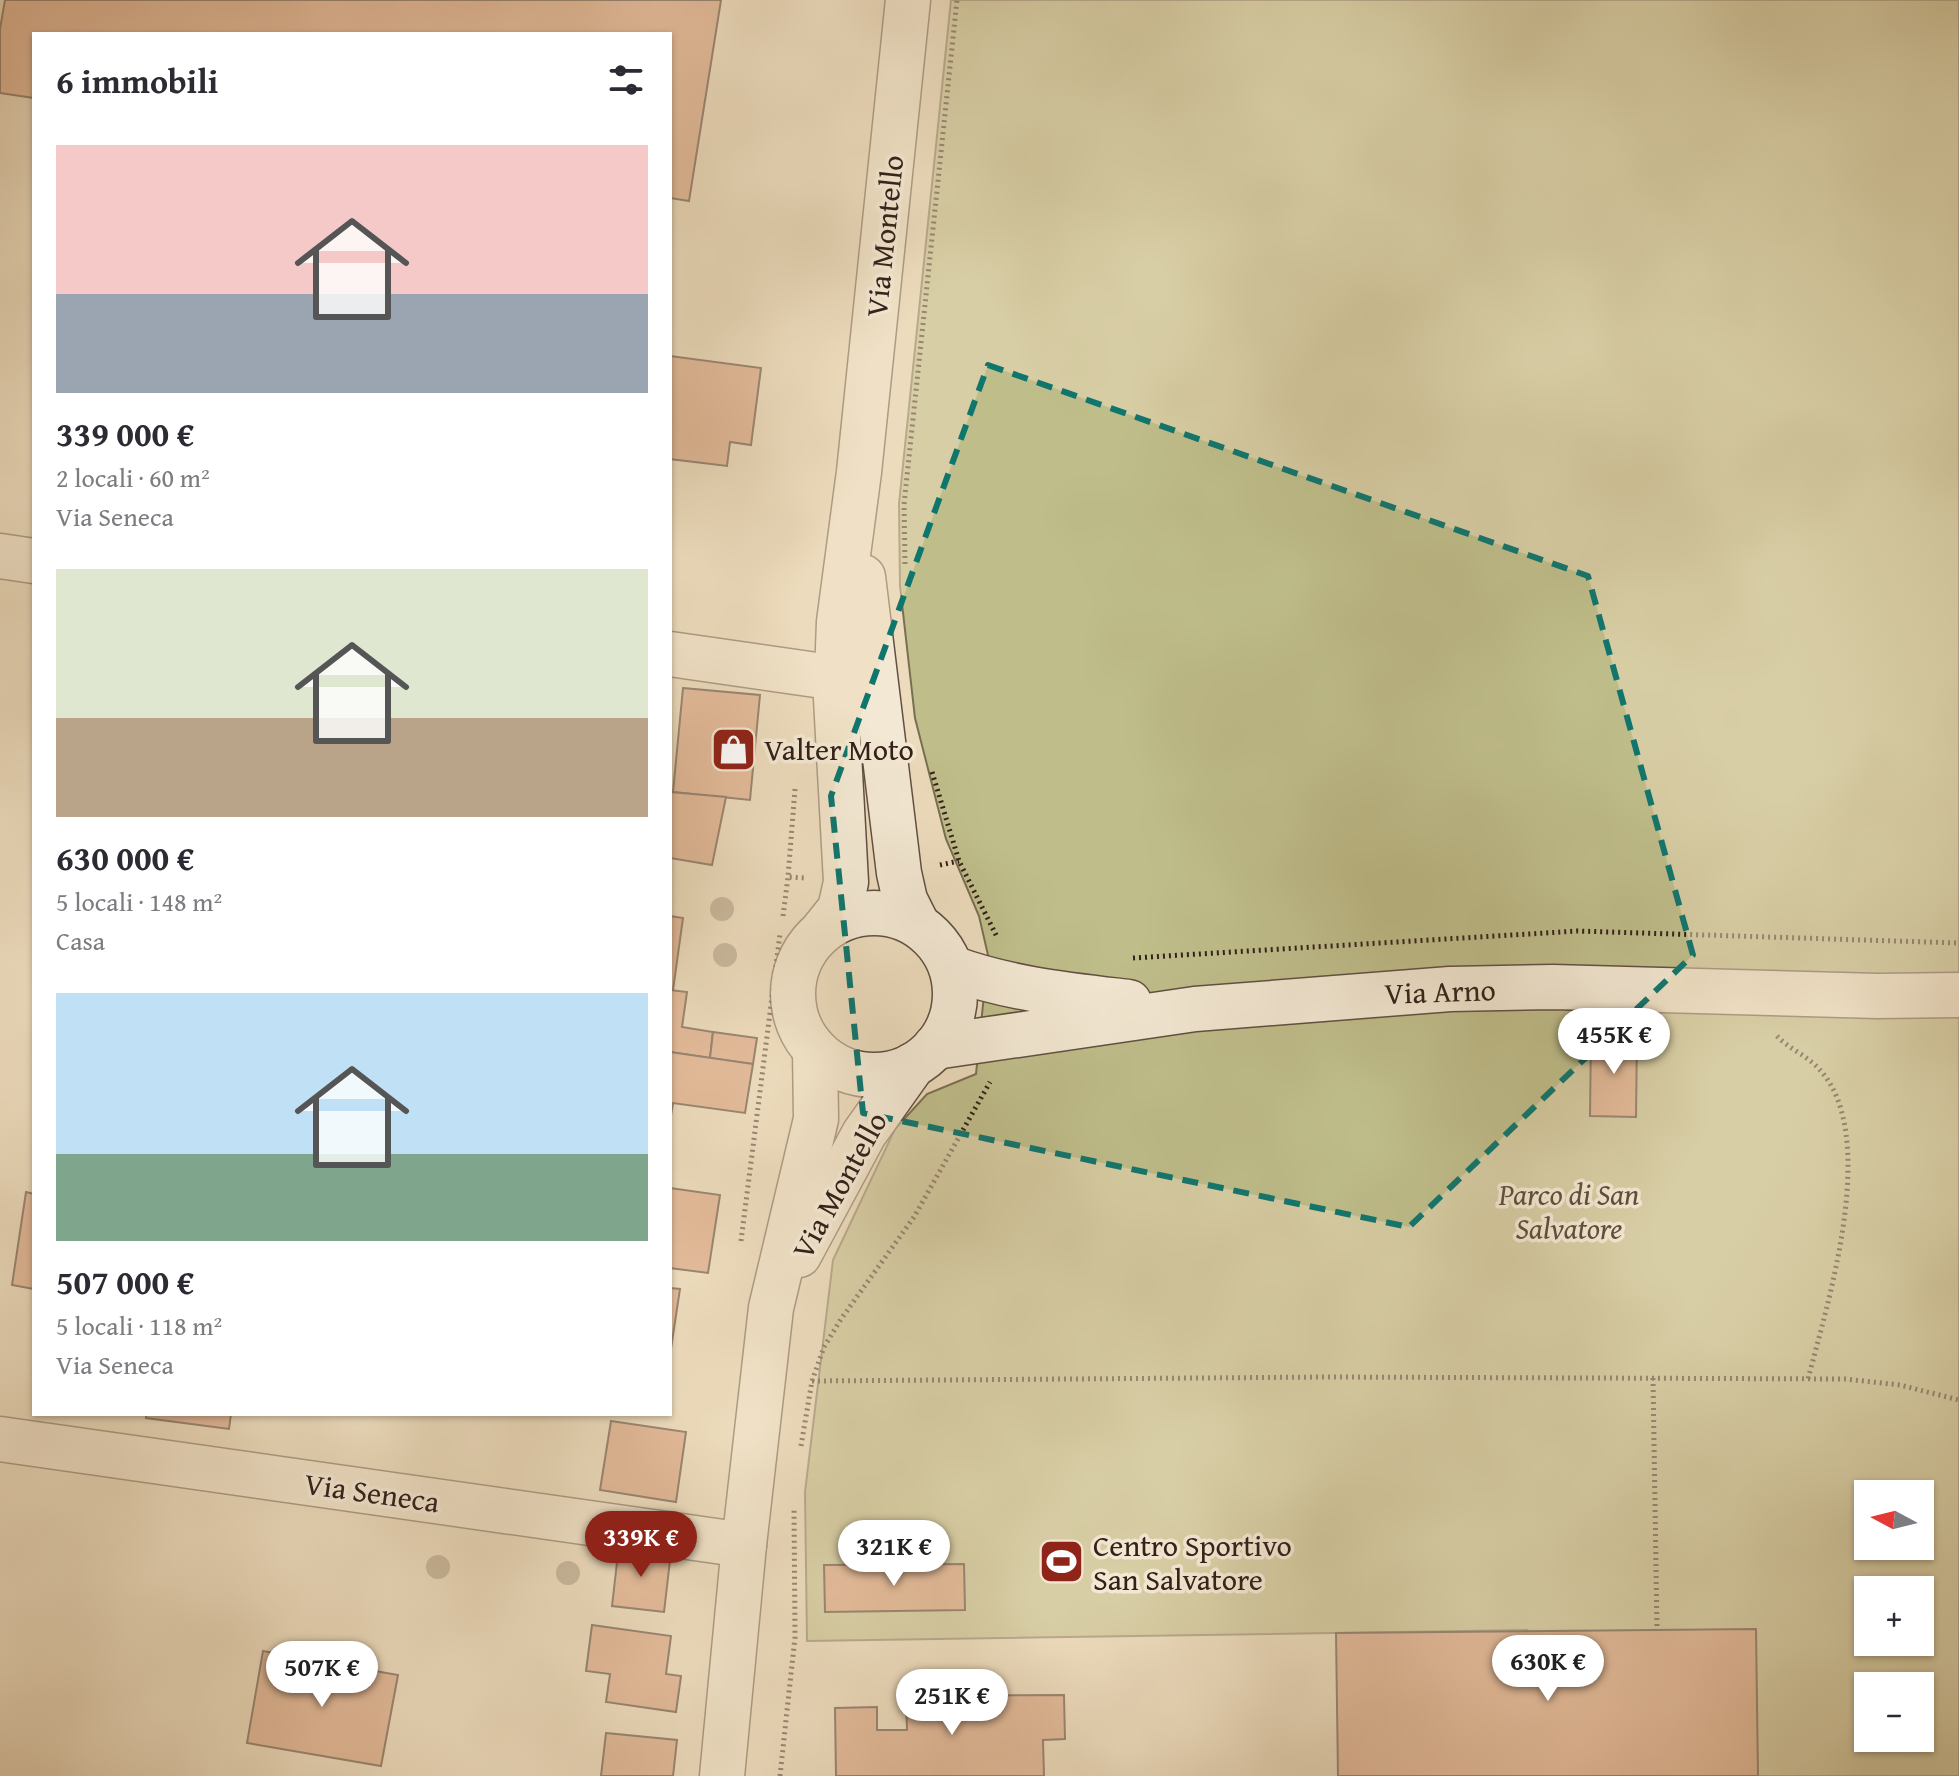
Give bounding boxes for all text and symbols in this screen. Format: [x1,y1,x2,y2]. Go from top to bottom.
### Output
text: 6 immobili [56,56,218,105]
icon: filters [604,58,648,102]
street label: Via Montello [854,153,914,319]
icon: home [280,197,424,341]
text: 339 000 € [56,409,194,458]
text: 2 locali · 60 m² [56,458,210,497]
text: Via Seneca [56,497,174,536]
icon: home [280,621,424,765]
shop icon: Valter Moto [709,725,757,773]
place label: Valter Moto [764,727,914,771]
text: 630 000 € [56,833,194,882]
text: 5 locali · 148 m² [56,882,222,921]
text: Casa [56,921,105,960]
street label: Via Arno [1383,967,1497,1015]
pin: 455K € [1549,1008,1679,1076]
text: 455K € [1576,1014,1652,1053]
icon: home [280,1045,424,1189]
street label: Via Montello [780,1103,898,1267]
park label: Parco di San Salvatore [1498,1172,1639,1250]
text: 507 000 € [56,1257,194,1306]
text: 5 locali · 118 m² [56,1306,222,1345]
text: Via Seneca [56,1345,174,1384]
street label: Via Seneca [302,1461,442,1523]
north arrow [1854,1480,1934,1560]
map controls [1854,1480,1934,1752]
pin: 339K € [576,1511,706,1579]
text: 339K € [603,1517,679,1556]
pin: 321K € [829,1520,959,1588]
place label: Centro Sportivo San Salvatore [1093,1523,1292,1601]
text: 321K € [856,1526,932,1565]
sports icon: Centro Sportivo San Salvatore [1038,1538,1086,1586]
button: + [1854,1576,1934,1656]
pin: 630K € [1483,1635,1613,1703]
pin: 507K € [257,1641,387,1709]
text: 630K € [1510,1641,1586,1680]
text: 507K € [284,1647,360,1686]
pin: 251K € [887,1669,1017,1737]
button: − [1854,1672,1934,1752]
text: 251K € [914,1675,990,1714]

